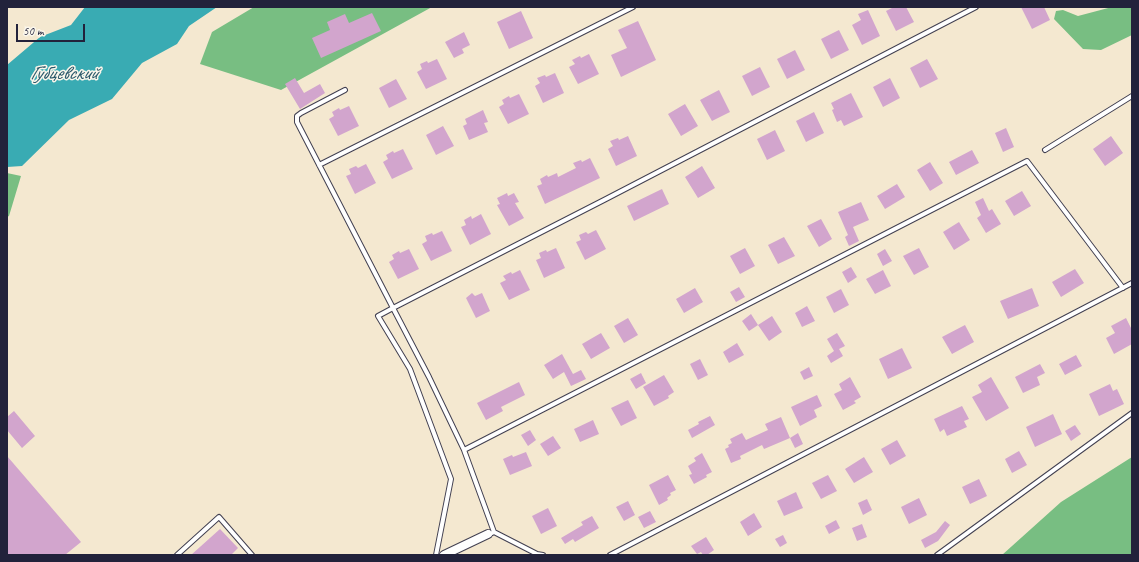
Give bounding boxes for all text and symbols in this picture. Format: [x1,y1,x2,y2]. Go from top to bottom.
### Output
scale bar [18,16,87,42]
text: 50 m [23,23,43,39]
water label: Губцевский [30,62,98,86]

